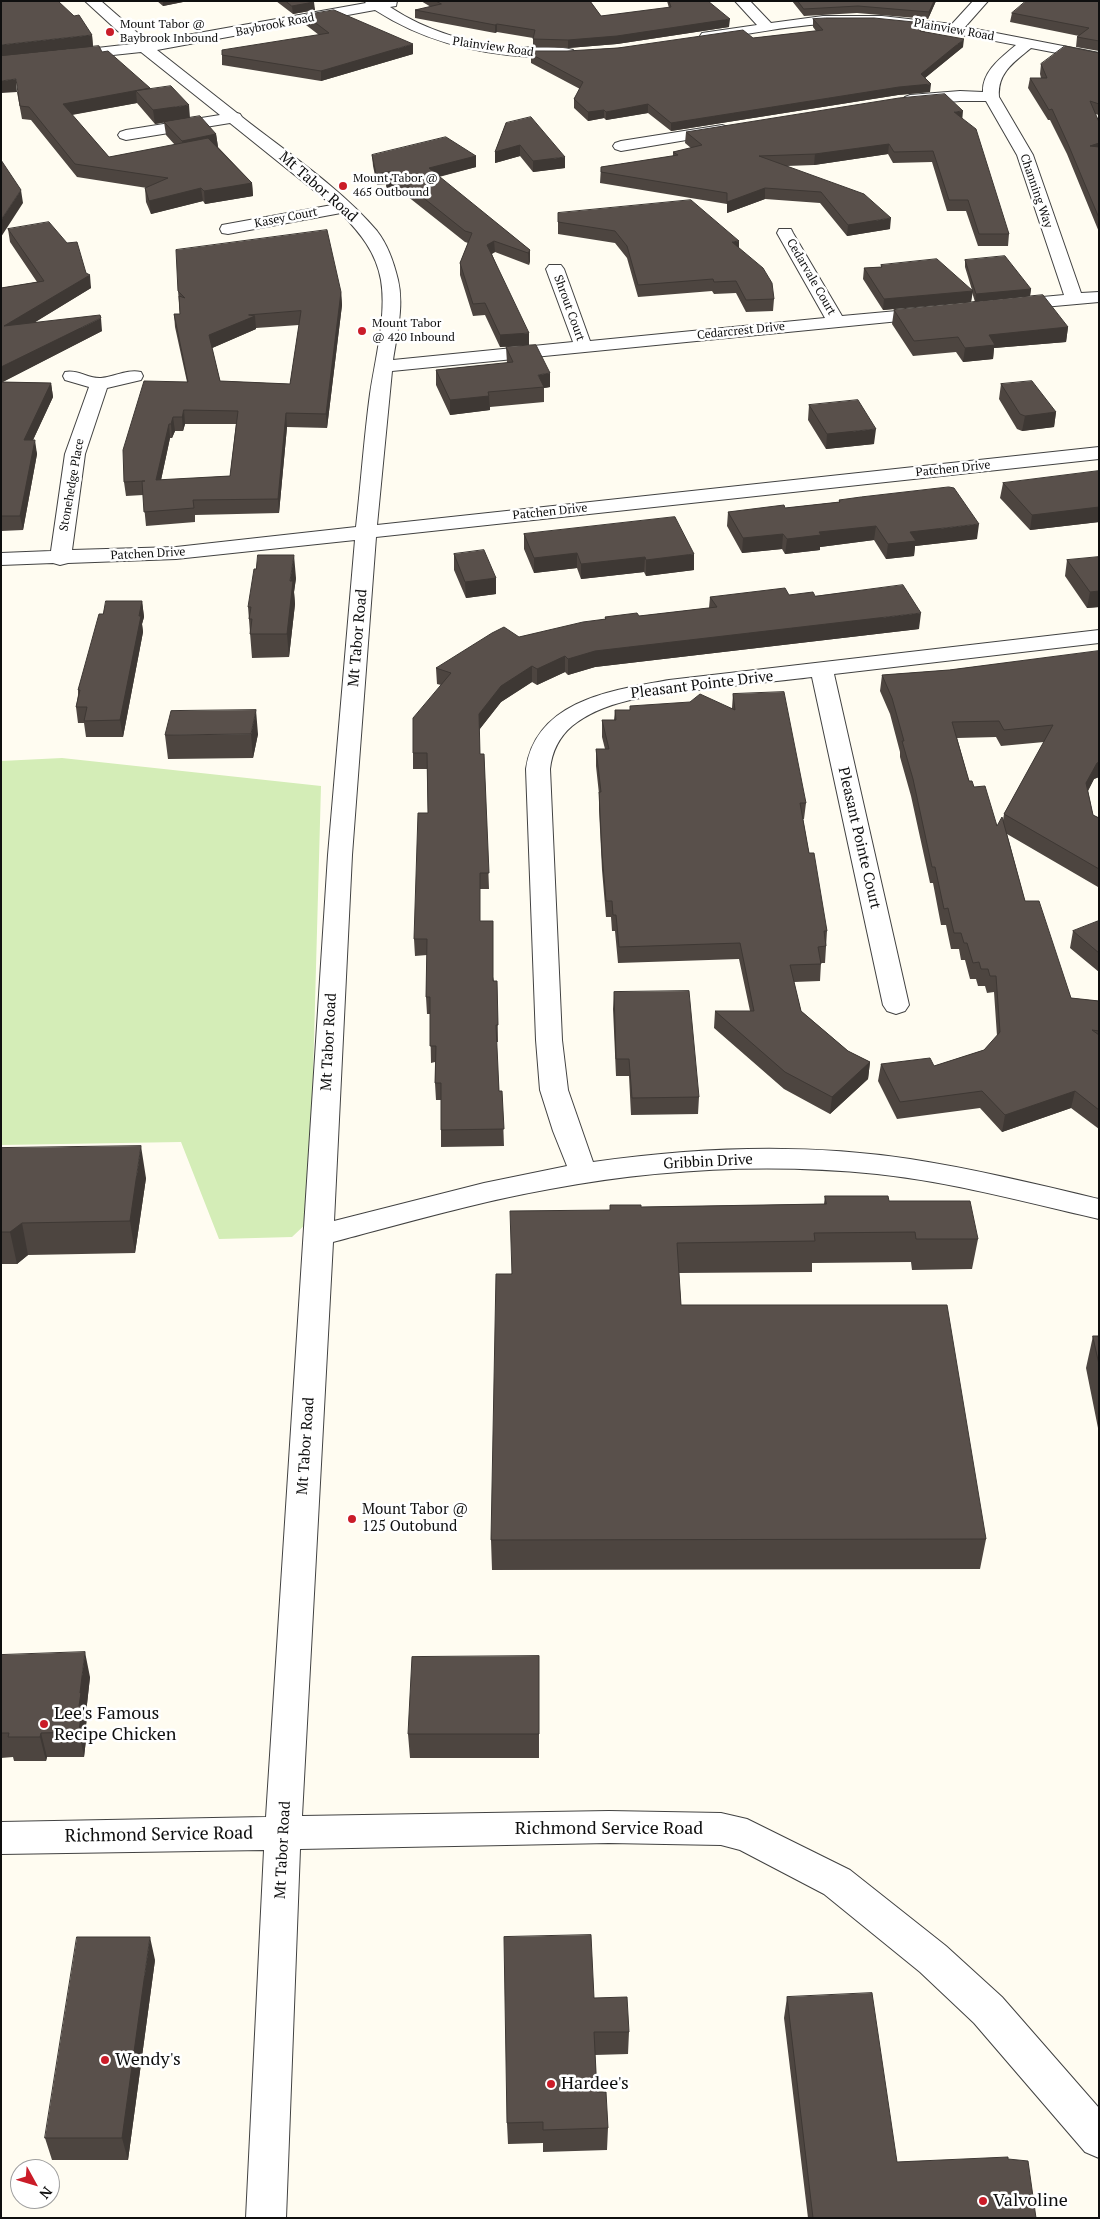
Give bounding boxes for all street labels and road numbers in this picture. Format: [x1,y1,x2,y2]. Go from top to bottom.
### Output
street label: Baybrook Road [234,10,316,40]
street label: Plainview Road [913,16,995,44]
street label: Plainview Road [452,34,534,60]
street label: Mt Tabor Road [275,148,361,226]
street label: Channing Way [1017,152,1055,230]
street label: Kasey Court [253,205,319,231]
street label: Cedarvale Court [783,236,839,318]
street label: Shrout Court [550,273,588,343]
street label: Cedarcrest Drive [696,319,786,343]
street label: Stonehedge Place [57,438,87,532]
street label: Patchen Drive [915,458,991,480]
street label: Patchen Drive [512,501,588,523]
street label: Patchen Drive [110,545,186,563]
street label: Mt Tabor Road [345,588,371,688]
street label: Pleasant Pointe Drive [630,667,774,703]
street label: Pleasant Pointe Court [834,765,884,911]
street label: Mt Tabor Road [317,993,341,1091]
street label: Gribbin Drive [663,1151,753,1173]
street label: Mt Tabor Road [294,1397,318,1495]
street label: Mt Tabor Road [271,1801,295,1899]
street label: Richmond Service Road [515,1818,703,1840]
street label: Richmond Service Road [65,1823,253,1847]

